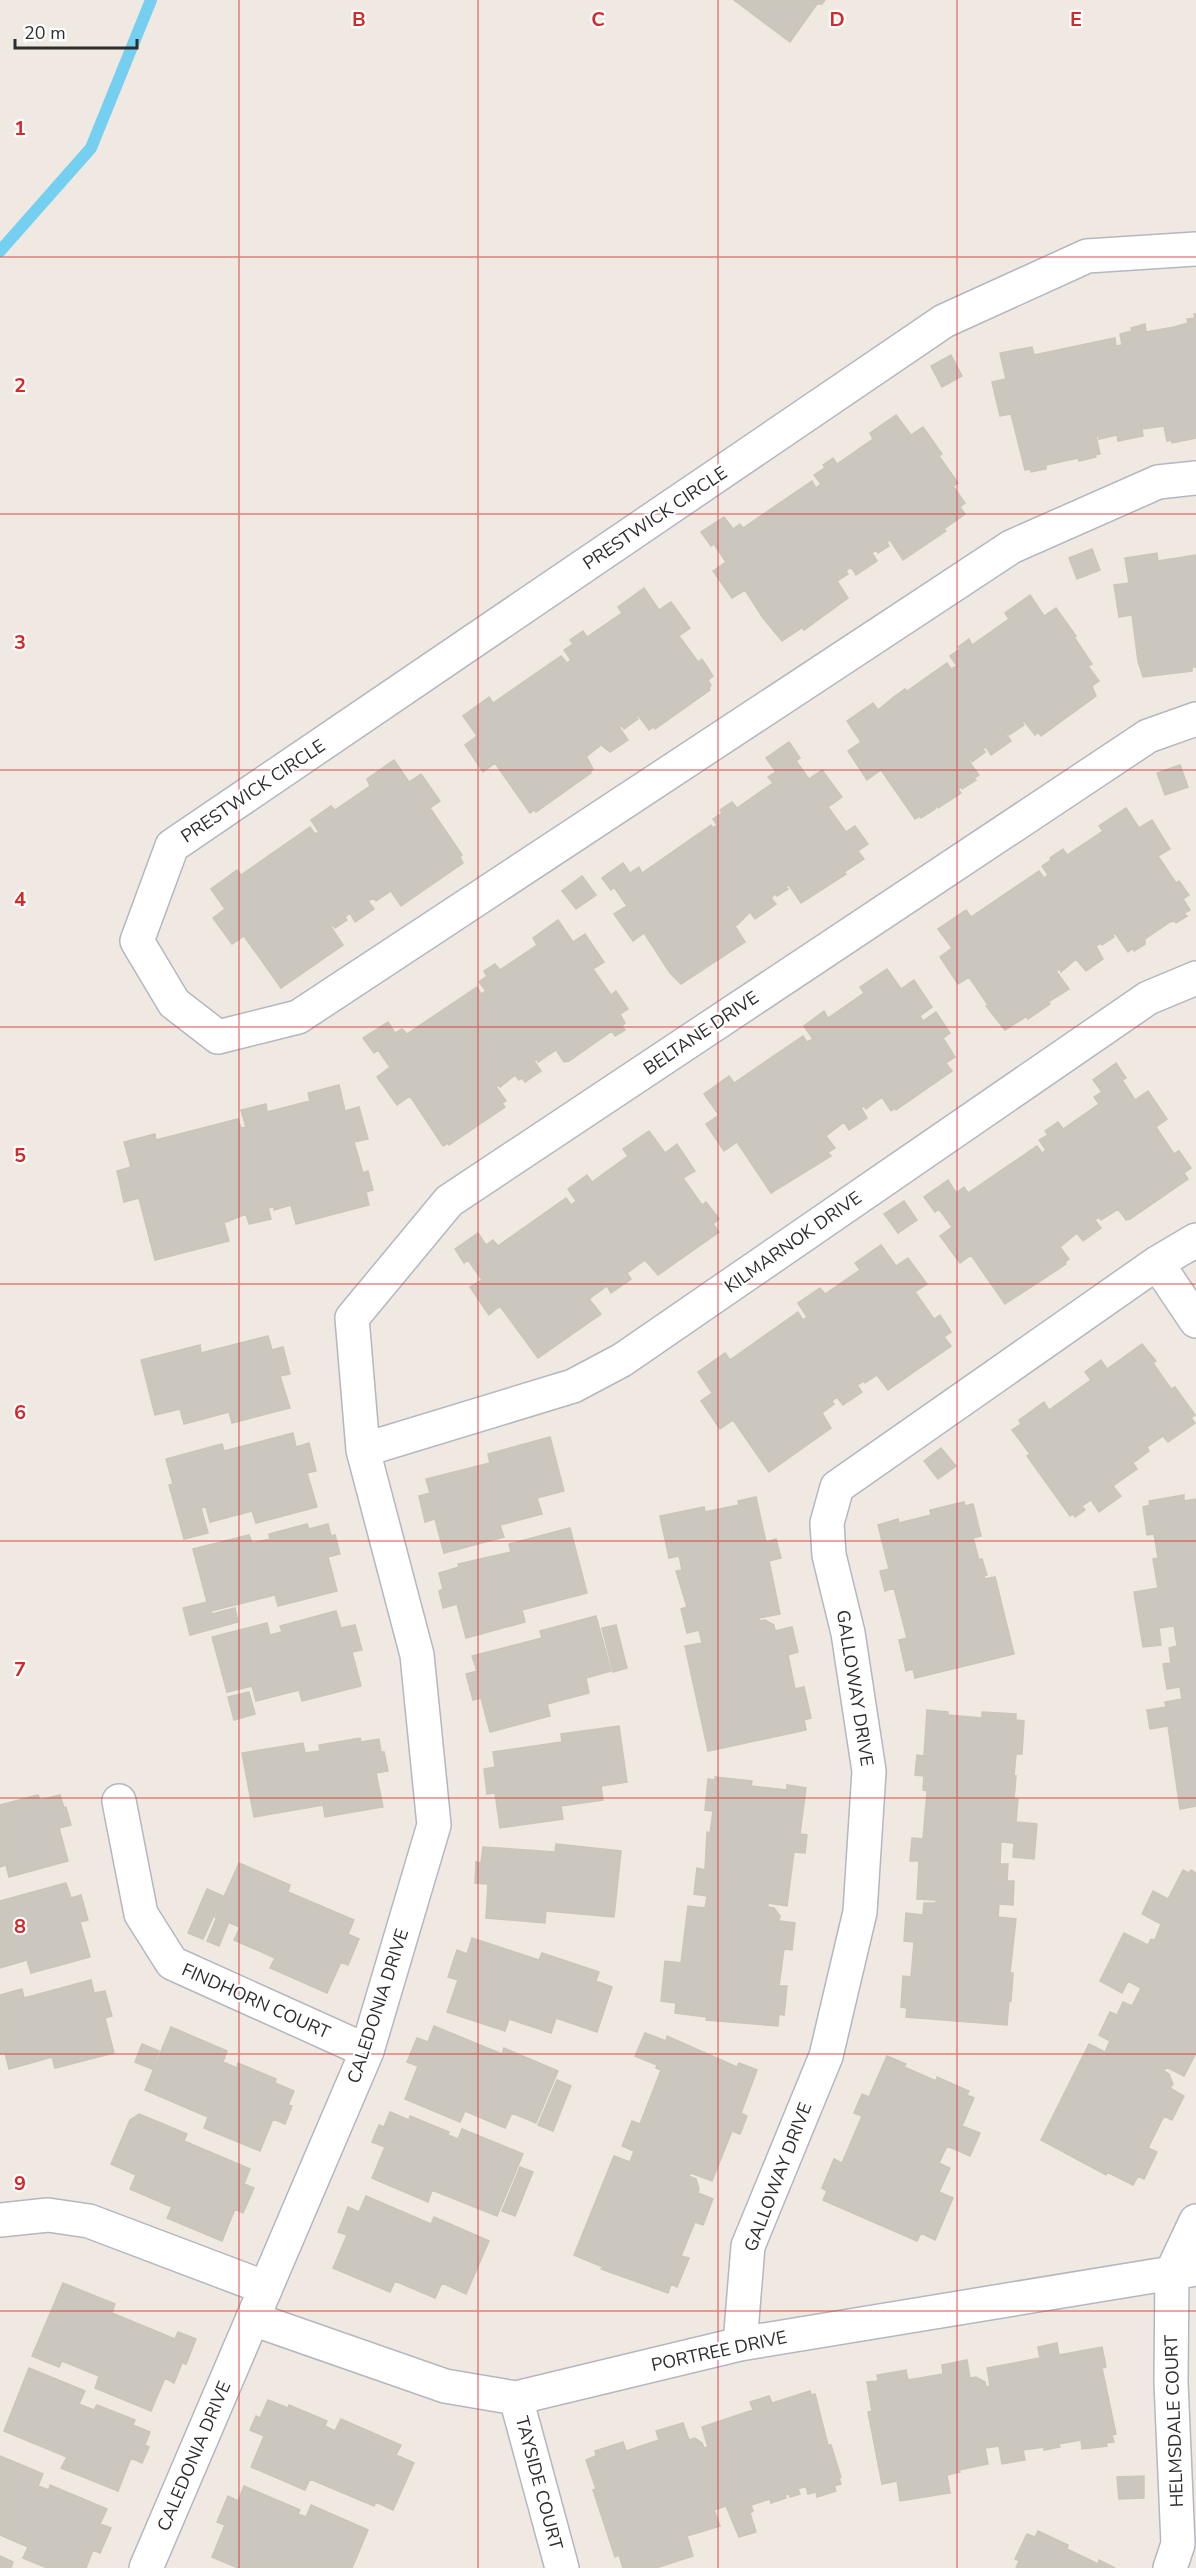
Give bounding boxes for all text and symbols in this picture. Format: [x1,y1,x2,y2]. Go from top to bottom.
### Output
text: B [352,6,366,33]
text: C [591,6,605,33]
text: D [829,6,845,33]
text: E [1070,6,1082,33]
scale bar [15,12,136,50]
text: 20 m [24,21,66,45]
text: 1 [14,115,26,142]
text: 2 [14,372,26,399]
street label: PRESTWICK CIRCLE [578,461,732,575]
text: 3 [14,629,26,656]
street label: PRESTWICK CIRCLE [176,734,330,848]
text: 4 [14,886,26,913]
street label: BELTANE DRIVE [639,986,763,1080]
text: 5 [14,1142,26,1169]
street label: KILMARNOK DRIVE [720,1186,866,1298]
text: 6 [14,1399,26,1426]
street label: GALLOWAY DRIVE [831,1608,879,1768]
text: 7 [14,1656,26,1683]
text: 8 [14,1913,26,1940]
street label: CALEDONIA DRIVE [342,1926,414,2086]
street label: FINDHORN COURT [178,1958,334,2045]
street label: GALLOWAY DRIVE [739,2099,817,2255]
text: 9 [14,2170,26,2197]
street label: PORTREE DRIVE [649,2325,789,2377]
street label: HELMSDALE COURT [1159,2334,1189,2508]
street label: CALEDONIA DRIVE [152,2377,236,2535]
street label: TAYSIDE COURT [510,2414,568,2552]

